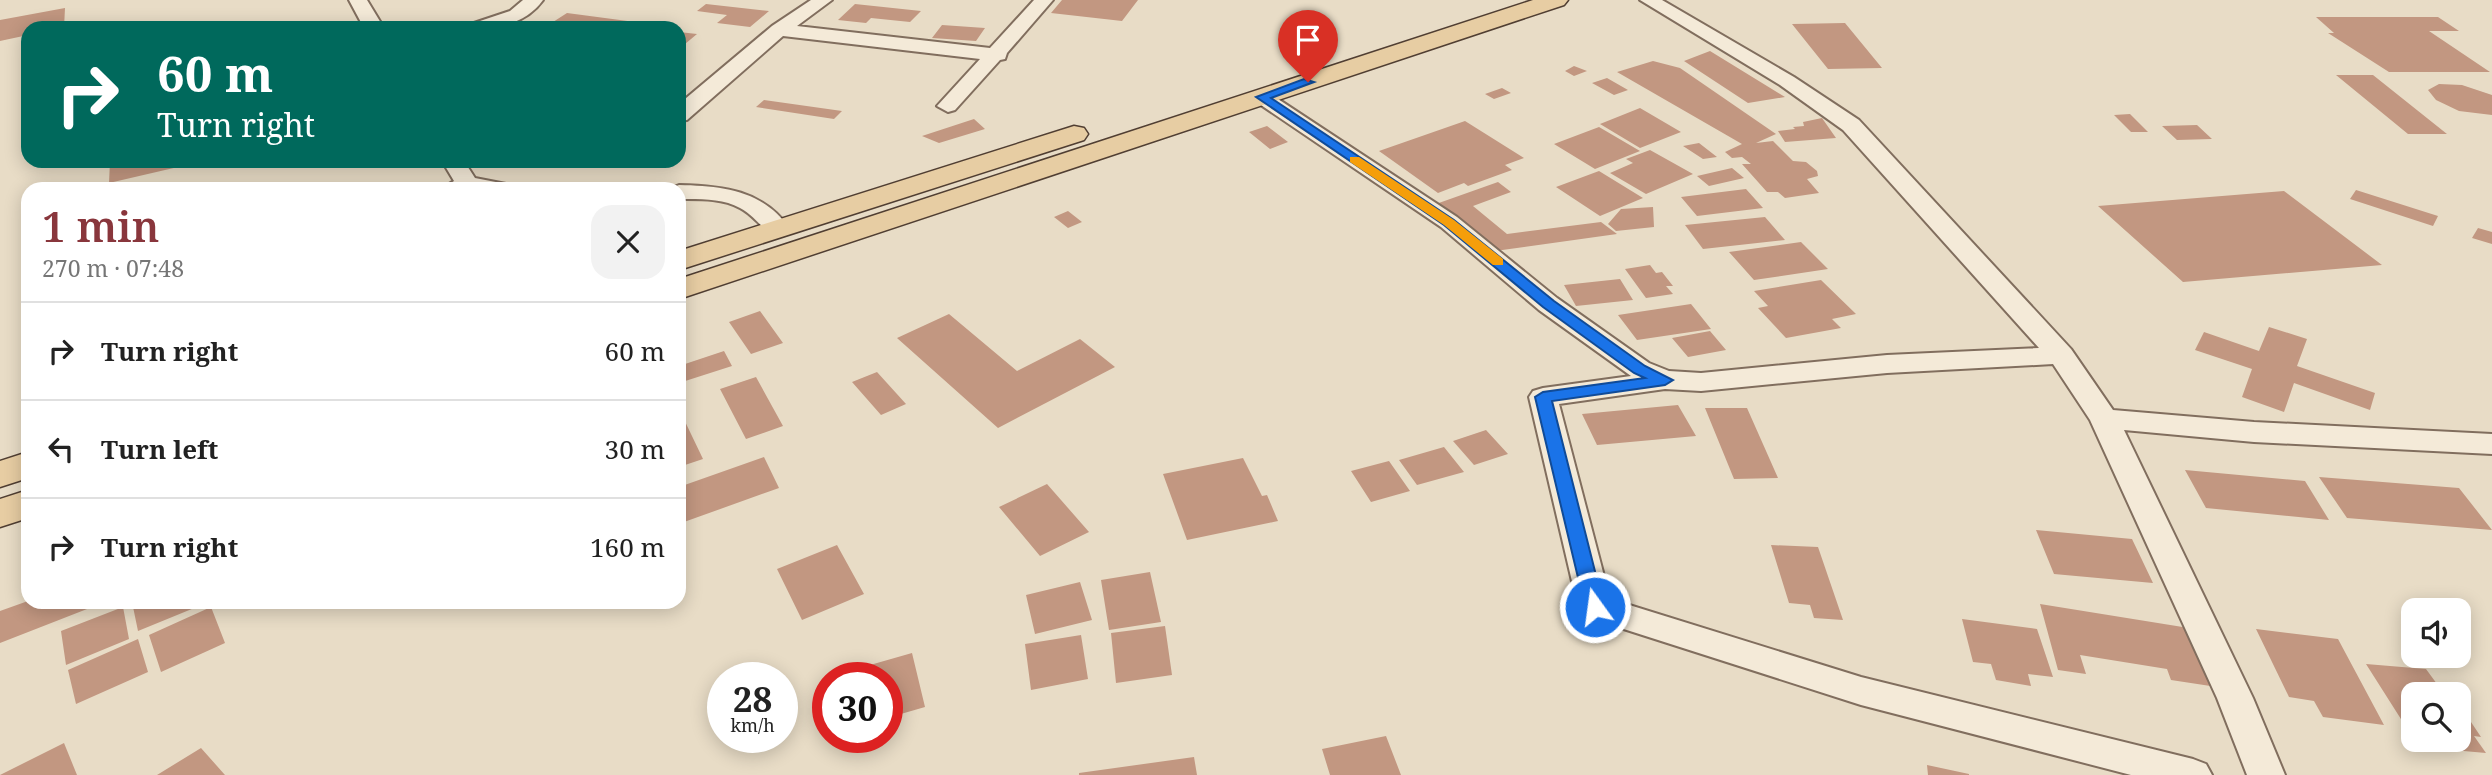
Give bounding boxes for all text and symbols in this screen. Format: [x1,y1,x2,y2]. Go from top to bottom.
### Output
pin [1278,10,1338,82]
icon: arrive [1289,21,1327,59]
text: 60 m [157,40,273,106]
icon: right [42,49,133,140]
text: Turn right [157,103,315,146]
text: 1 min [42,197,159,254]
button: close [591,205,665,279]
text: 270 m · 07:48 [42,252,184,284]
icon: right [42,332,80,370]
text: Turn right [101,333,238,369]
text: 60 m [605,333,665,369]
icon: left [42,430,80,468]
text: Turn left [101,431,218,467]
text: 30 m [605,431,665,467]
icon: right [42,528,80,566]
text: Turn right [101,529,238,565]
text: 160 m [590,529,665,565]
position arrow [1558,570,1632,644]
map controls [2401,598,2471,752]
button: sound [2401,598,2471,668]
speed limit sign: 30 [812,662,903,753]
text: 28 [733,675,772,722]
button: search [2401,682,2471,752]
text: km/h [730,713,775,737]

